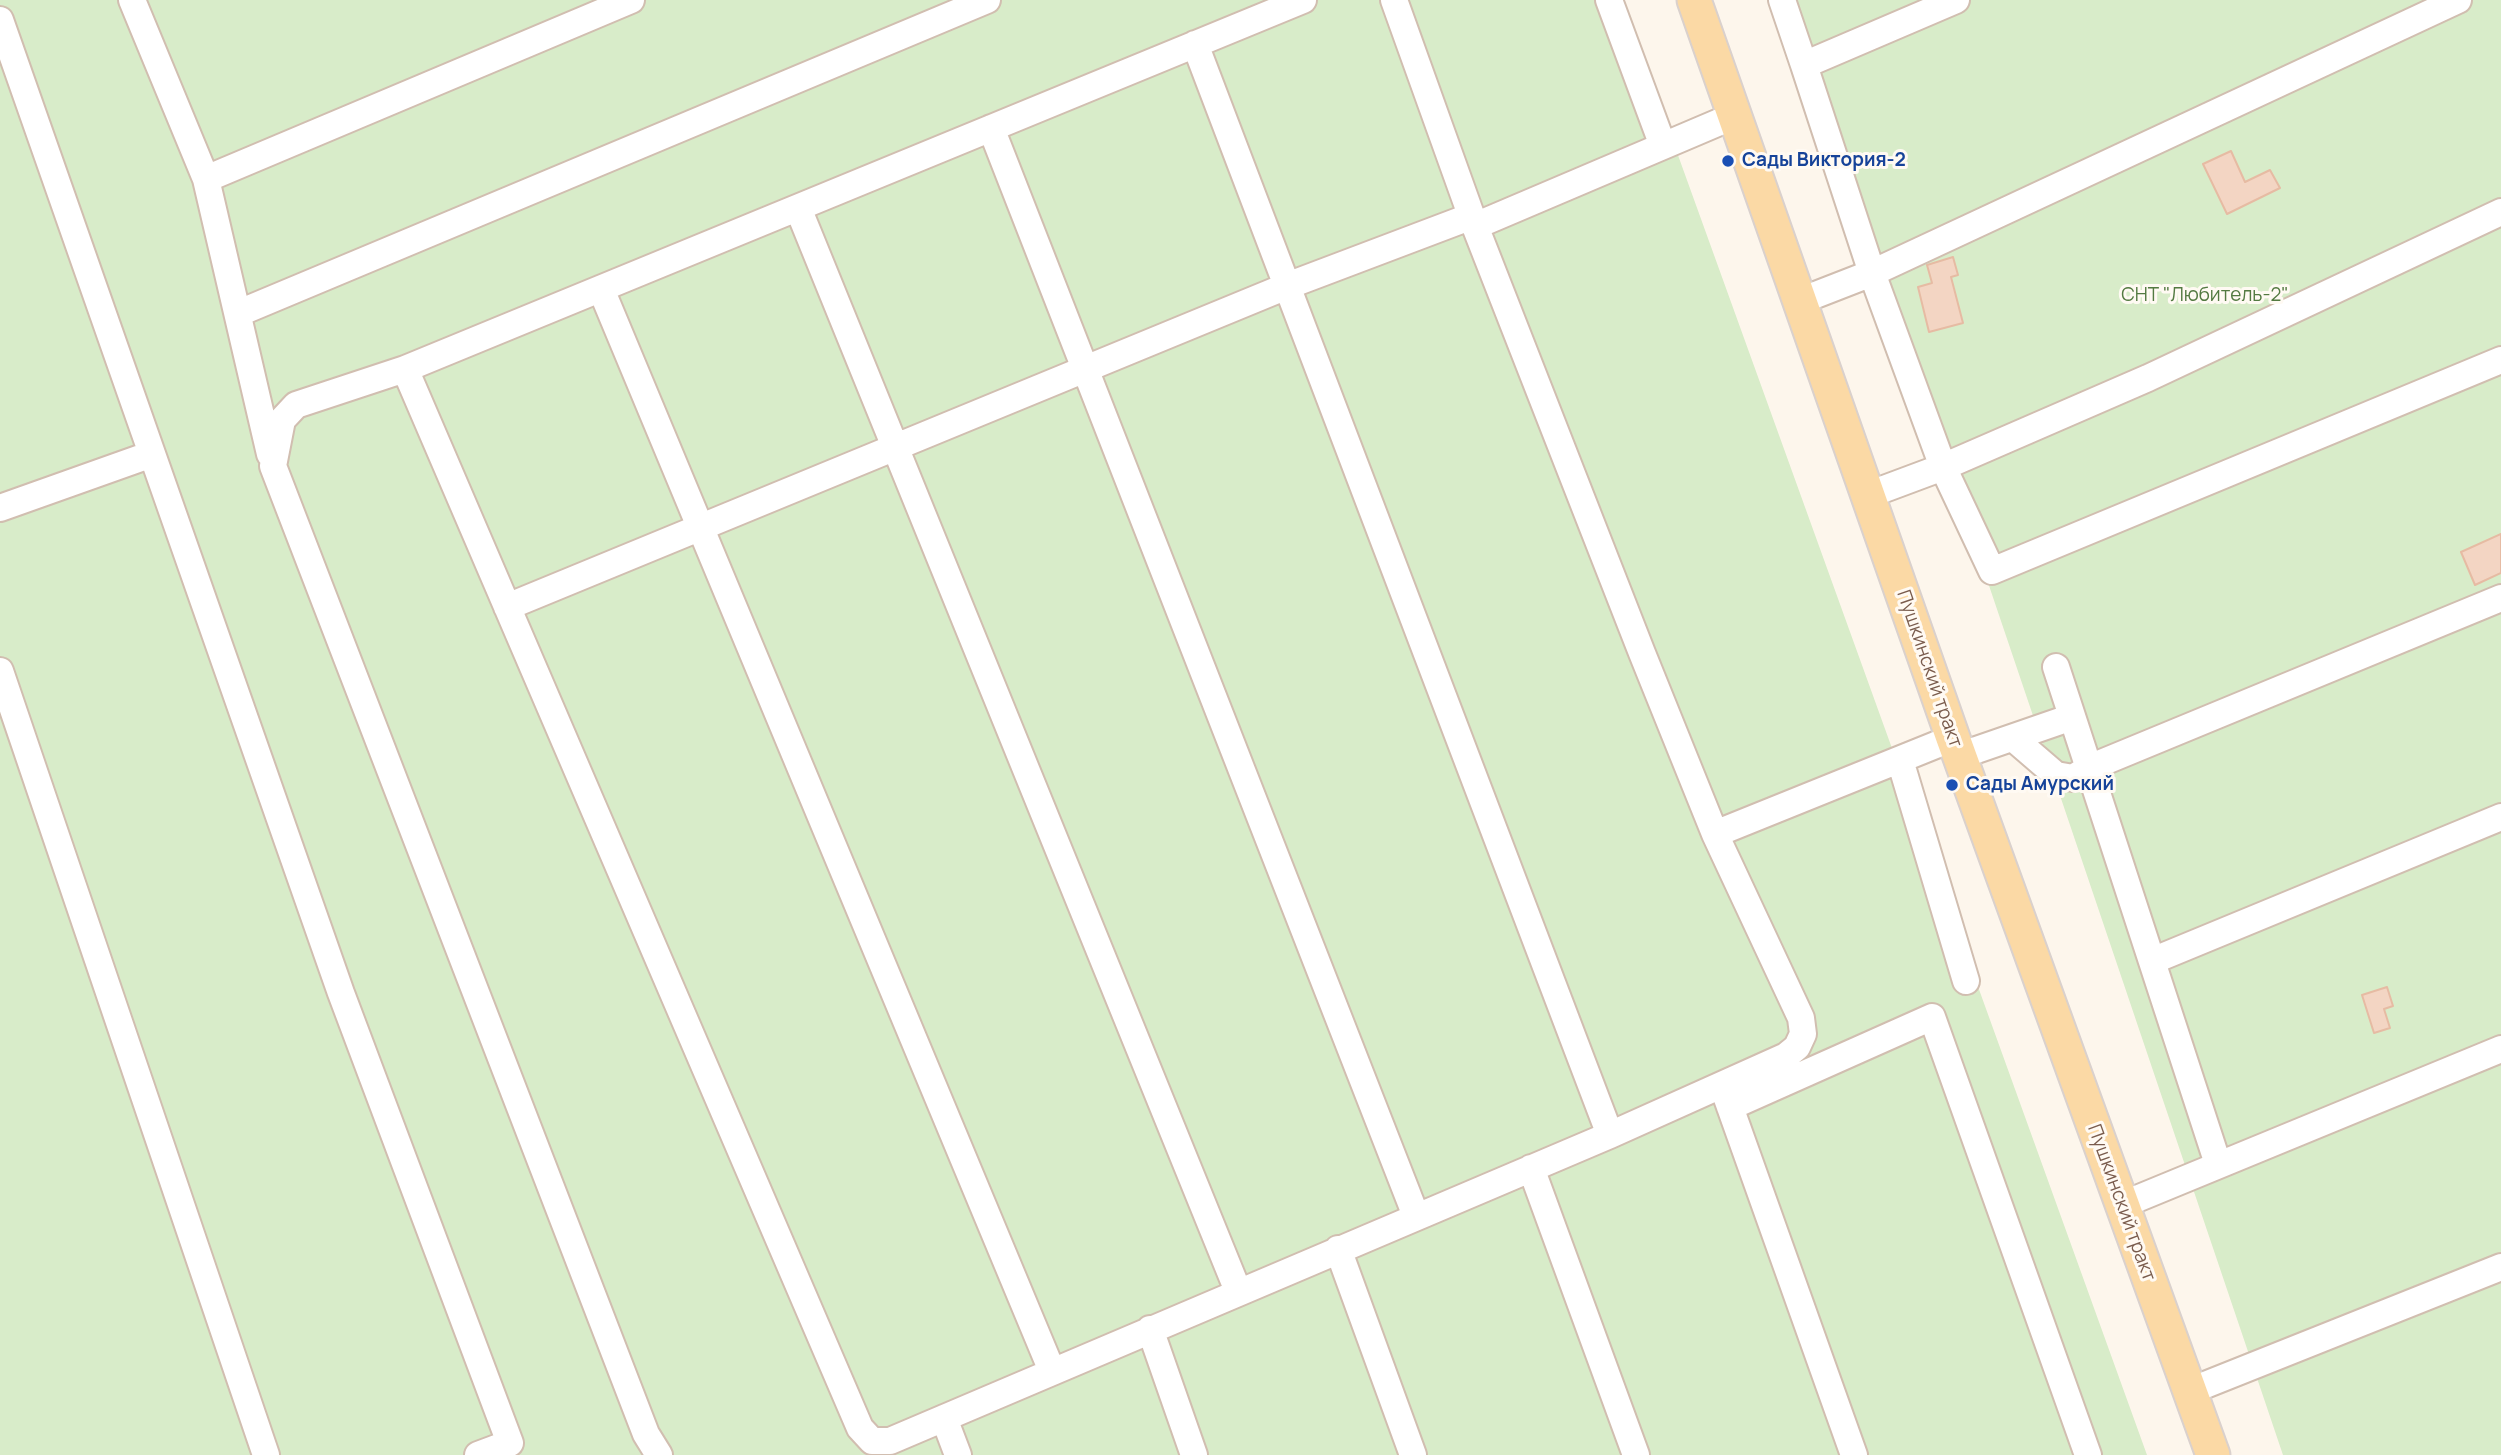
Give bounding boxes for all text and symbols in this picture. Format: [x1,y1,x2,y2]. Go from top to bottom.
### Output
place label: Сады Виктория-2 [1742,150,1906,172]
marker: Сады Виктория-2 [1720,153,1736,169]
park label: СНТ "Любитель-2" [2121,285,2289,307]
street label: Пушкинский тракт [1891,587,1967,751]
place label: Сады Амурский [1966,774,2114,796]
marker: Сады Амурский [1944,777,1960,793]
street label: Пушкинский тракт [2082,1122,2160,1284]

